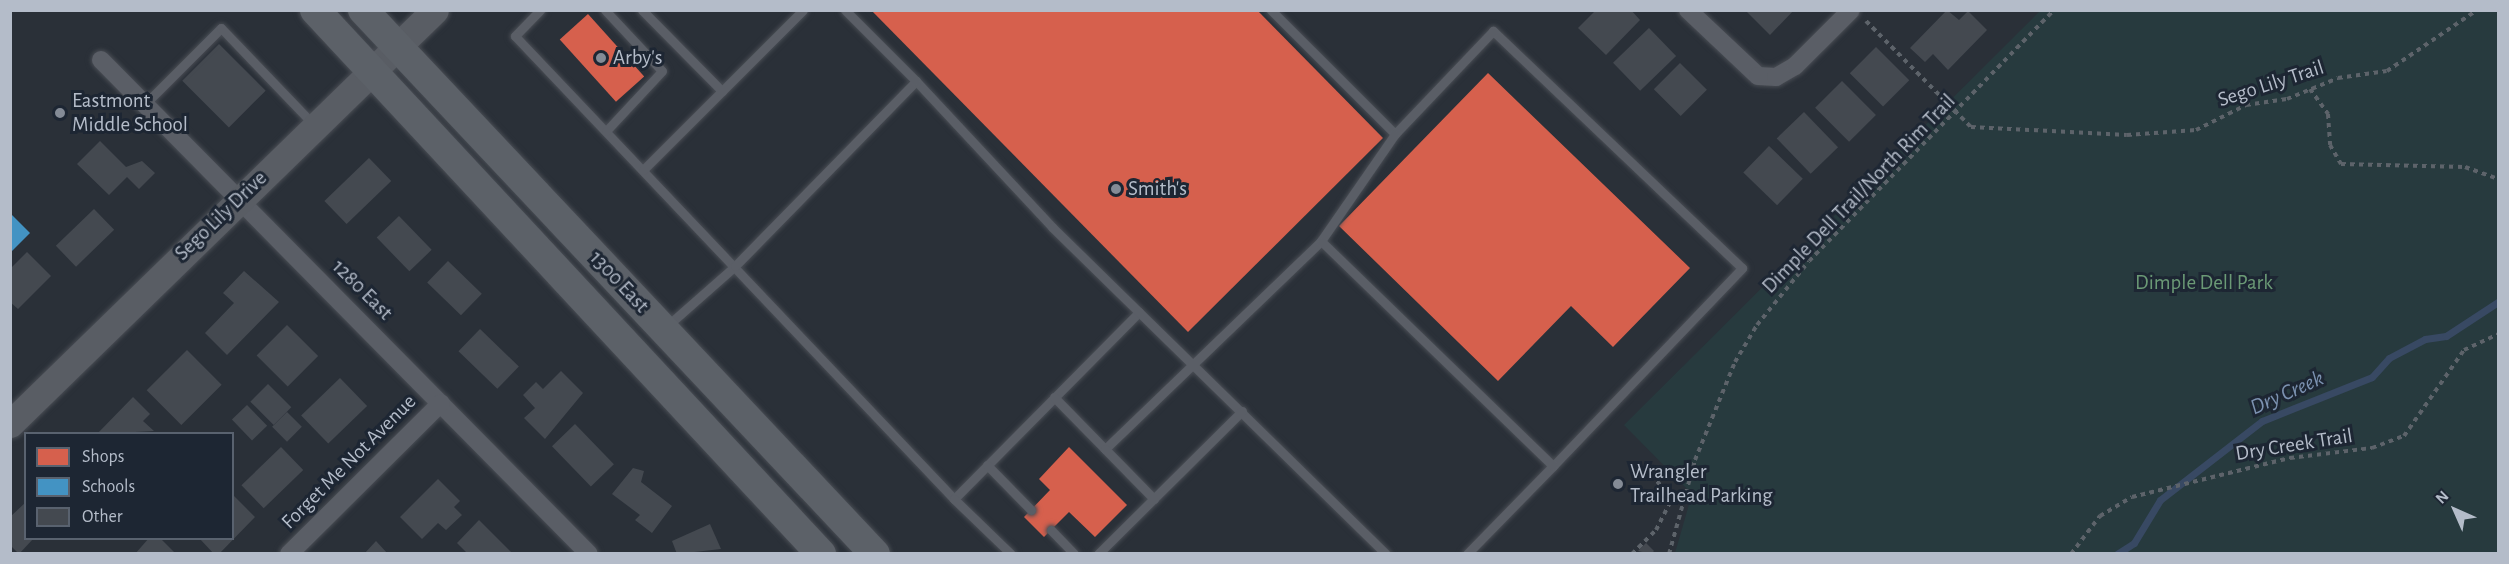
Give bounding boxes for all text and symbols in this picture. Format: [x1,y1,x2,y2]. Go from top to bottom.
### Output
place label: Arby's [613,45,662,71]
marker: Arby's [594,51,608,65]
street label: Sego Lily Trail [2215,55,2327,113]
place label: Eastmont Middle School [72,88,188,138]
street label: Dimple Dell Trail/North Rim Trail [1757,89,1961,299]
marker: Eastmont Middle School [53,106,67,120]
street label: Sego Lily Drive [170,166,272,266]
place label: Smith's [1128,176,1187,202]
marker: Smith's [1109,182,1123,196]
street label: 1300 East [584,246,654,318]
street label: 1280 East [327,255,397,325]
park label: Dimple Dell Park [2135,270,2273,296]
water label: Dry Creek [2246,365,2328,421]
street label: Forget Me Not Avenue [276,389,422,535]
street label: Dry Creek Trail [2234,423,2354,467]
legend [24,432,234,540]
text: Shops [82,448,124,466]
place label: Wrangler Trailhead Parking [1630,459,1773,509]
marker: Wrangler Trailhead Parking [1611,477,1625,491]
text: Schools [82,478,135,496]
north arrow [2425,480,2485,540]
text: N [2433,488,2452,507]
text: Other [82,508,123,526]

